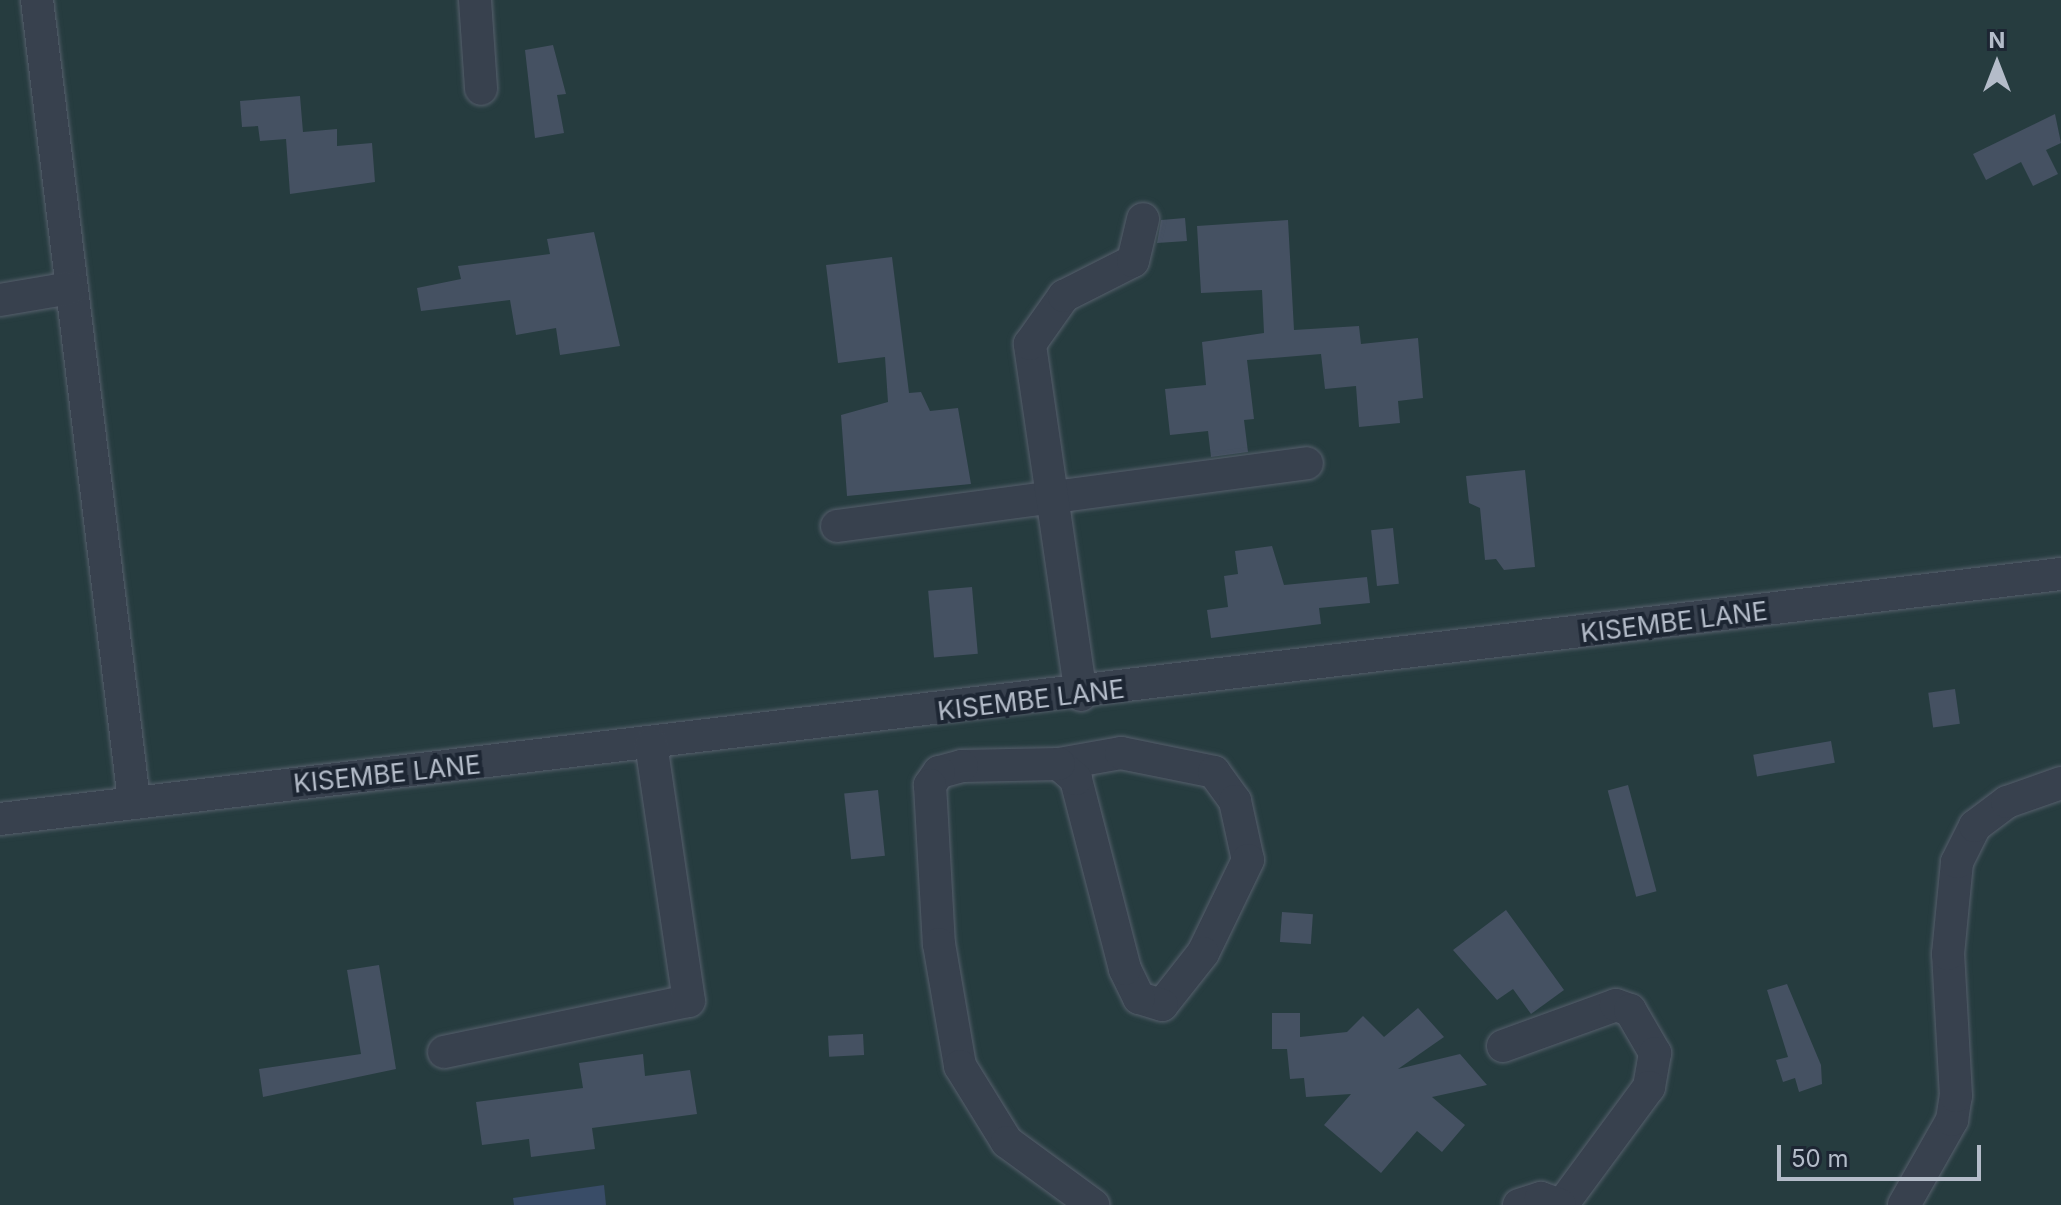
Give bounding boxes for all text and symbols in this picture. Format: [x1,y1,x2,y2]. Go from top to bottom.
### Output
north arrow [1957,24,2037,104]
text: N [1989,27,2005,53]
street label: KISEMBE LANE [1579,595,1769,649]
street label: KISEMBE LANE [936,673,1126,727]
street label: KISEMBE LANE [292,749,482,799]
scale bar [1781,1129,1985,1179]
text: 50 m [1791,1144,1849,1173]

